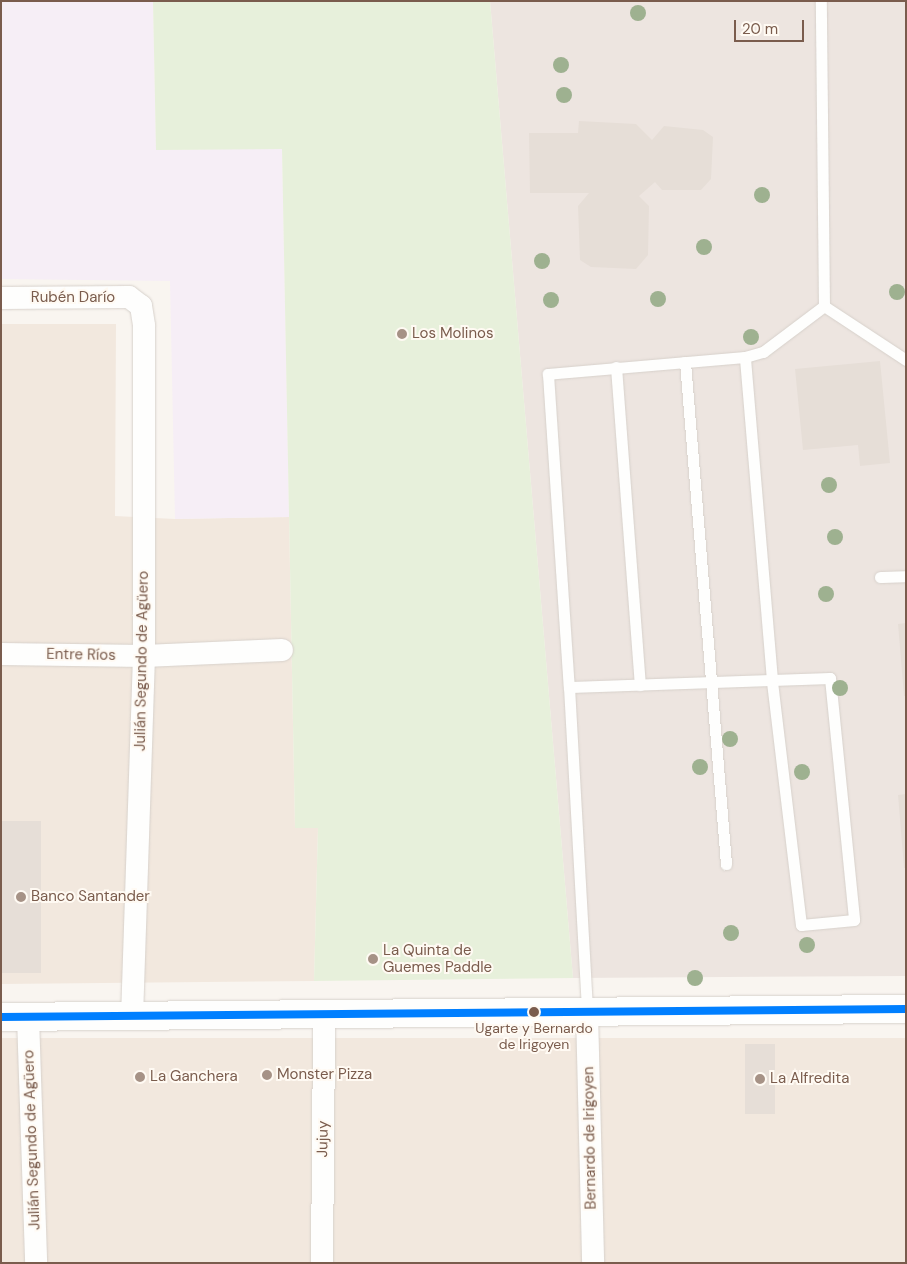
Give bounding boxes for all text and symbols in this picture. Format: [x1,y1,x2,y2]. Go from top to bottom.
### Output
scale bar [737,10,807,42]
text: 20 m [742,19,778,39]
street label: Rubén Darío [31,289,115,307]
place label: Los Molinos [412,325,493,343]
marker: Los Molinos [396,328,408,340]
street label: Julián Segundo de Agüero [131,571,153,751]
street label: Entre Ríos [46,645,116,665]
place label: Banco Santander [31,888,150,906]
marker: Banco Santander [15,891,27,903]
place label: La Quinta de Guemes Paddle [383,941,492,976]
marker: La Quinta de Guemes Paddle [367,953,379,965]
marker: Ugarte y Bernardo de Irigoyen [529,1007,539,1017]
place label: Ugarte y Bernardo de Irigoyen [475,1020,593,1052]
street label: Julián Segundo de Agüero [20,1050,44,1230]
place label: Monster Pizza [277,1066,372,1084]
street label: Bernardo de Irigoyen [580,1066,600,1210]
place label: La Ganchera [150,1068,238,1086]
marker: Monster Pizza [261,1069,273,1081]
place label: La Alfredita [770,1070,849,1088]
marker: La Ganchera [134,1071,146,1083]
marker: La Alfredita [754,1073,766,1085]
street label: Jujuy [314,1121,332,1157]

